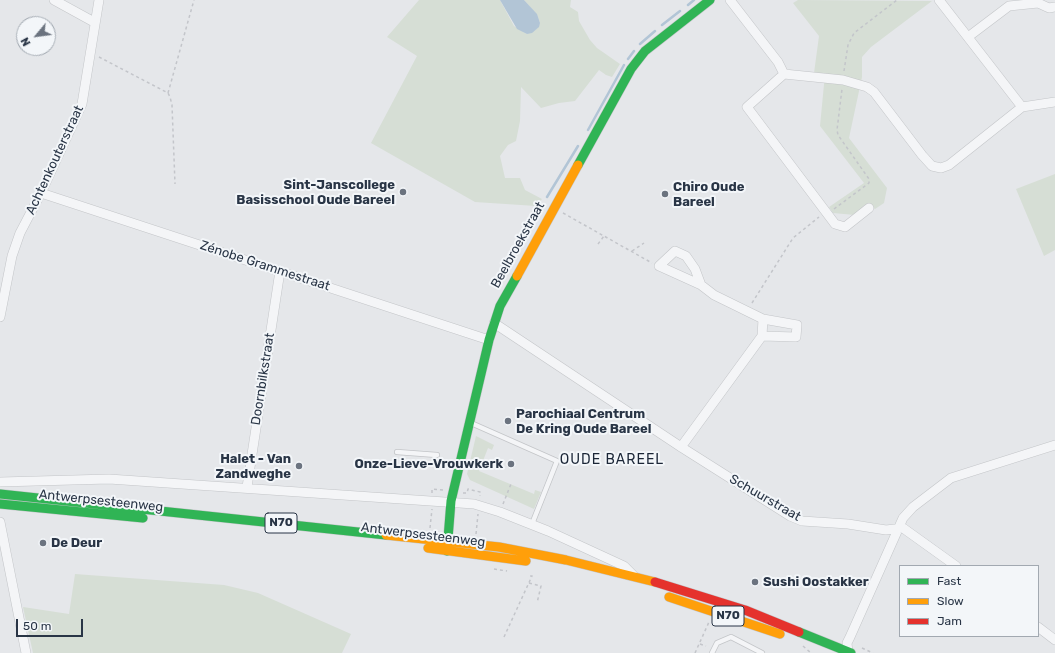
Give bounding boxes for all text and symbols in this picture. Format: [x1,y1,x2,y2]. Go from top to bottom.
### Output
north arrow [16,16,56,56]
text: N [18,35,34,48]
street label: Achtenkouterstraat [23,103,87,217]
place label: Sint-Janscollege Basisschool Oude Bareel [236,177,395,208]
place label: Chiro Oude Bareel [673,179,744,210]
marker: Sint-Janscollege Basisschool Oude Bareel [398,187,408,197]
marker: Chiro Oude Bareel [660,189,670,199]
street label: Beelbroekstraat [488,199,548,291]
street label: Zénobe Grammestraat [198,238,332,294]
street label: Doornbilkstraat [248,332,278,426]
place label: Parochiaal Centrum De Kring Oude Bareel [516,406,652,437]
marker: Parochiaal Centrum De Kring Oude Bareel [503,416,513,426]
place label: Halet - Van Zandweghe [215,451,291,482]
district label: OUDE BAREEL [560,452,664,468]
place label: Onze-Lieve-Vrouwkerk [354,456,503,472]
marker: Onze-Lieve-Vrouwkerk [506,459,516,469]
marker: Halet - Van Zandweghe [294,461,304,471]
street label: Schuurstraat [727,471,803,525]
street label: Antwerpsesteenweg [38,487,164,515]
road number: N70 [265,513,297,533]
street label: Antwerpsesteenweg [360,520,486,550]
place label: De Deur [51,535,102,551]
marker: De Deur [38,538,48,548]
legend [899,565,1039,637]
place label: Sushi Oostakker [763,574,869,590]
text: Fast [937,574,961,588]
marker: Sushi Oostakker [750,577,760,587]
text: Slow [937,594,964,608]
road number: N70 [712,606,744,626]
scale bar [18,611,85,637]
text: Jam [937,614,962,628]
text: 50 m [23,619,51,633]

